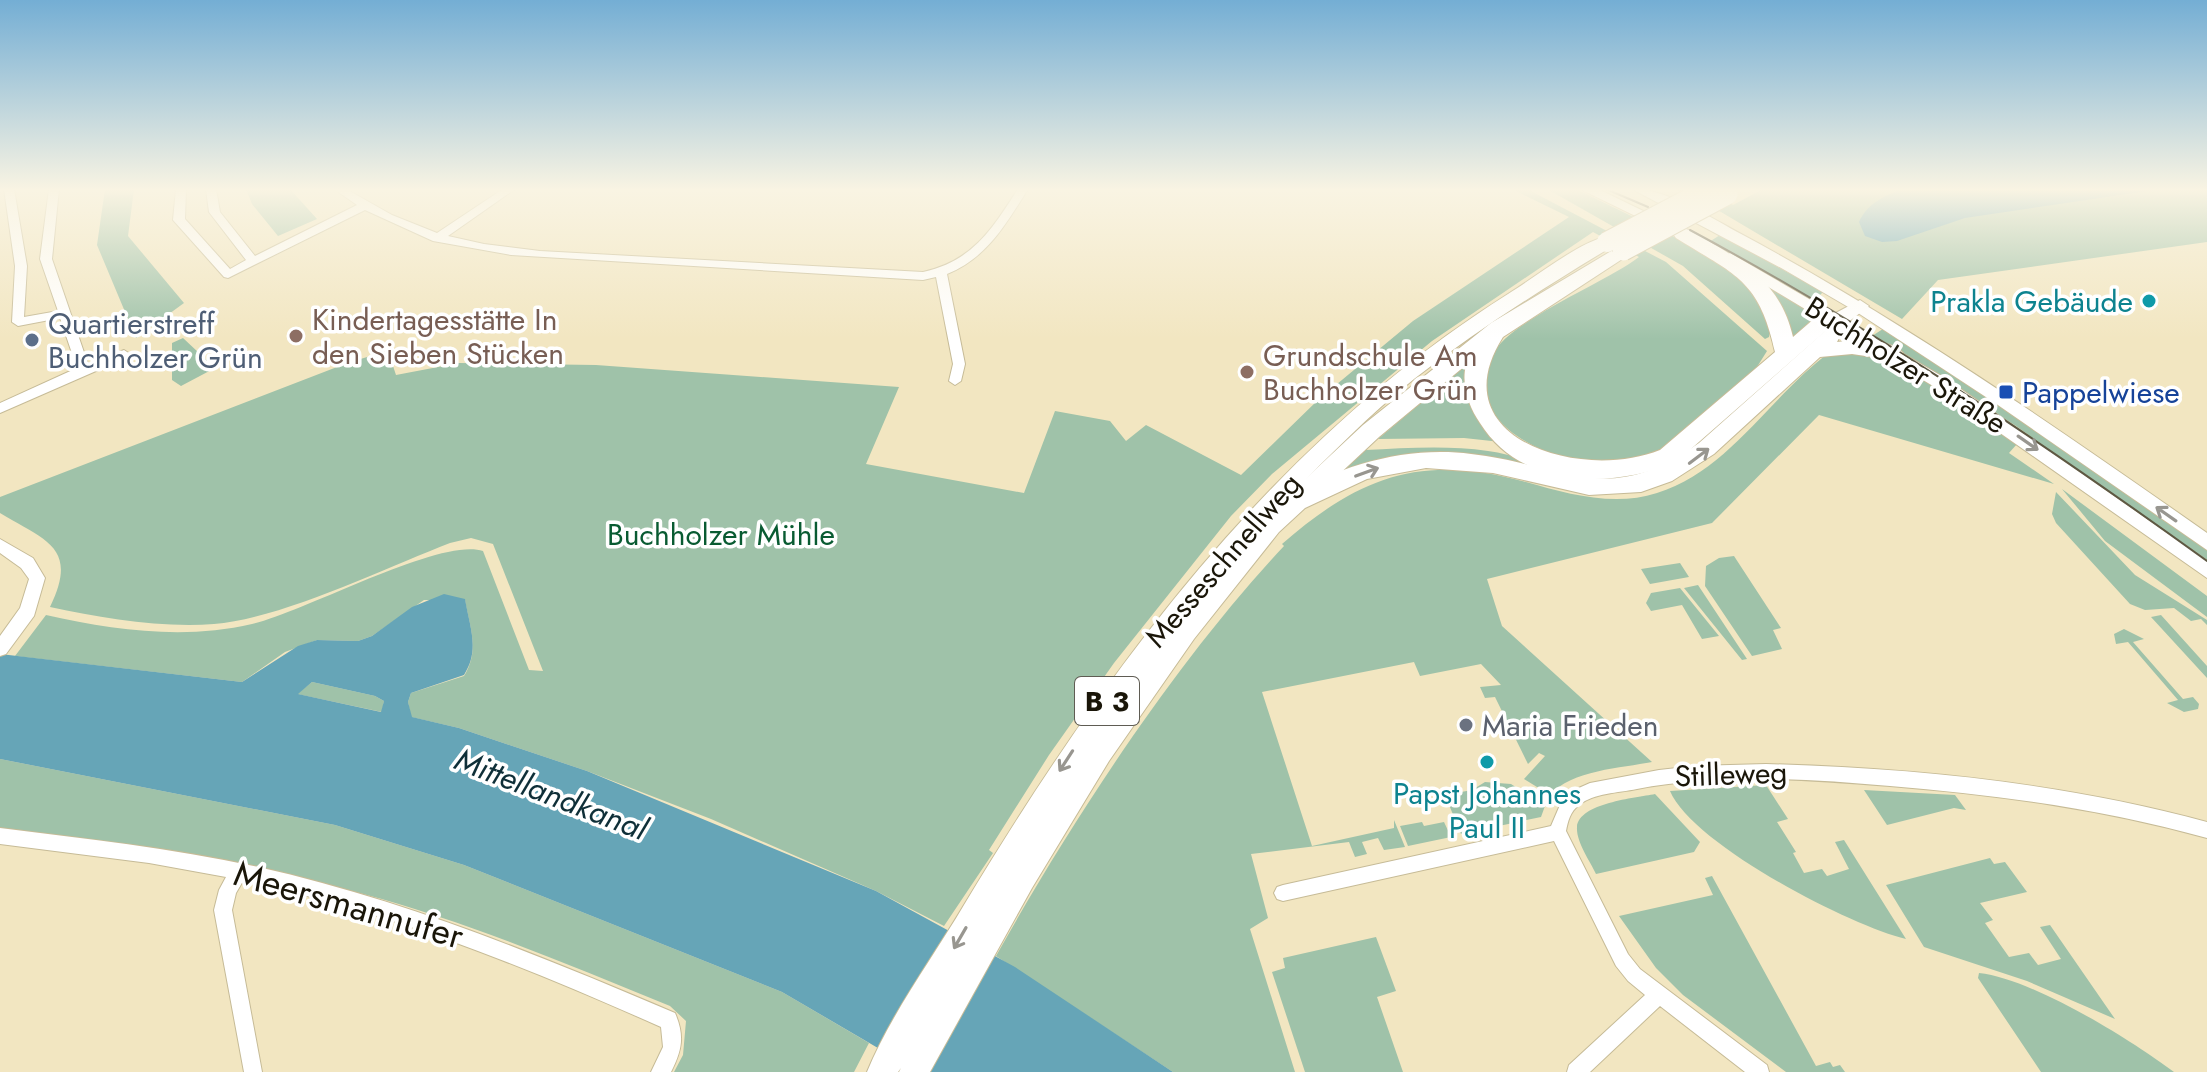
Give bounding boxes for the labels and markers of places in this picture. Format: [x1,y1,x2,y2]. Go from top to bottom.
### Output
place label: Prakla Gebäude [1930,280,2133,323]
marker: Prakla Gebäude [2140,292,2158,310]
place label: Kindertagesstätte In den Sieben Stücken [312,298,564,375]
place label: Quartierstreff Buchholzer Grün [48,302,263,379]
marker: Kindertagesstätte In den Sieben Stücken [287,327,305,345]
marker: Quartierstreff Buchholzer Grün [23,331,41,349]
place label: Grundschule Am Buchholzer Grün [1263,334,1478,411]
marker: Grundschule Am Buchholzer Grün [1238,363,1256,381]
place label: Pappelwiese [2022,371,2180,414]
marker: Pappelwiese [1997,383,2015,401]
place label: Maria Frieden [1482,704,1659,747]
marker: Maria Frieden [1457,716,1475,734]
marker: Papst Johannes Paul II [1478,753,1496,771]
place label: Papst Johannes Paul II [1393,772,1581,849]

